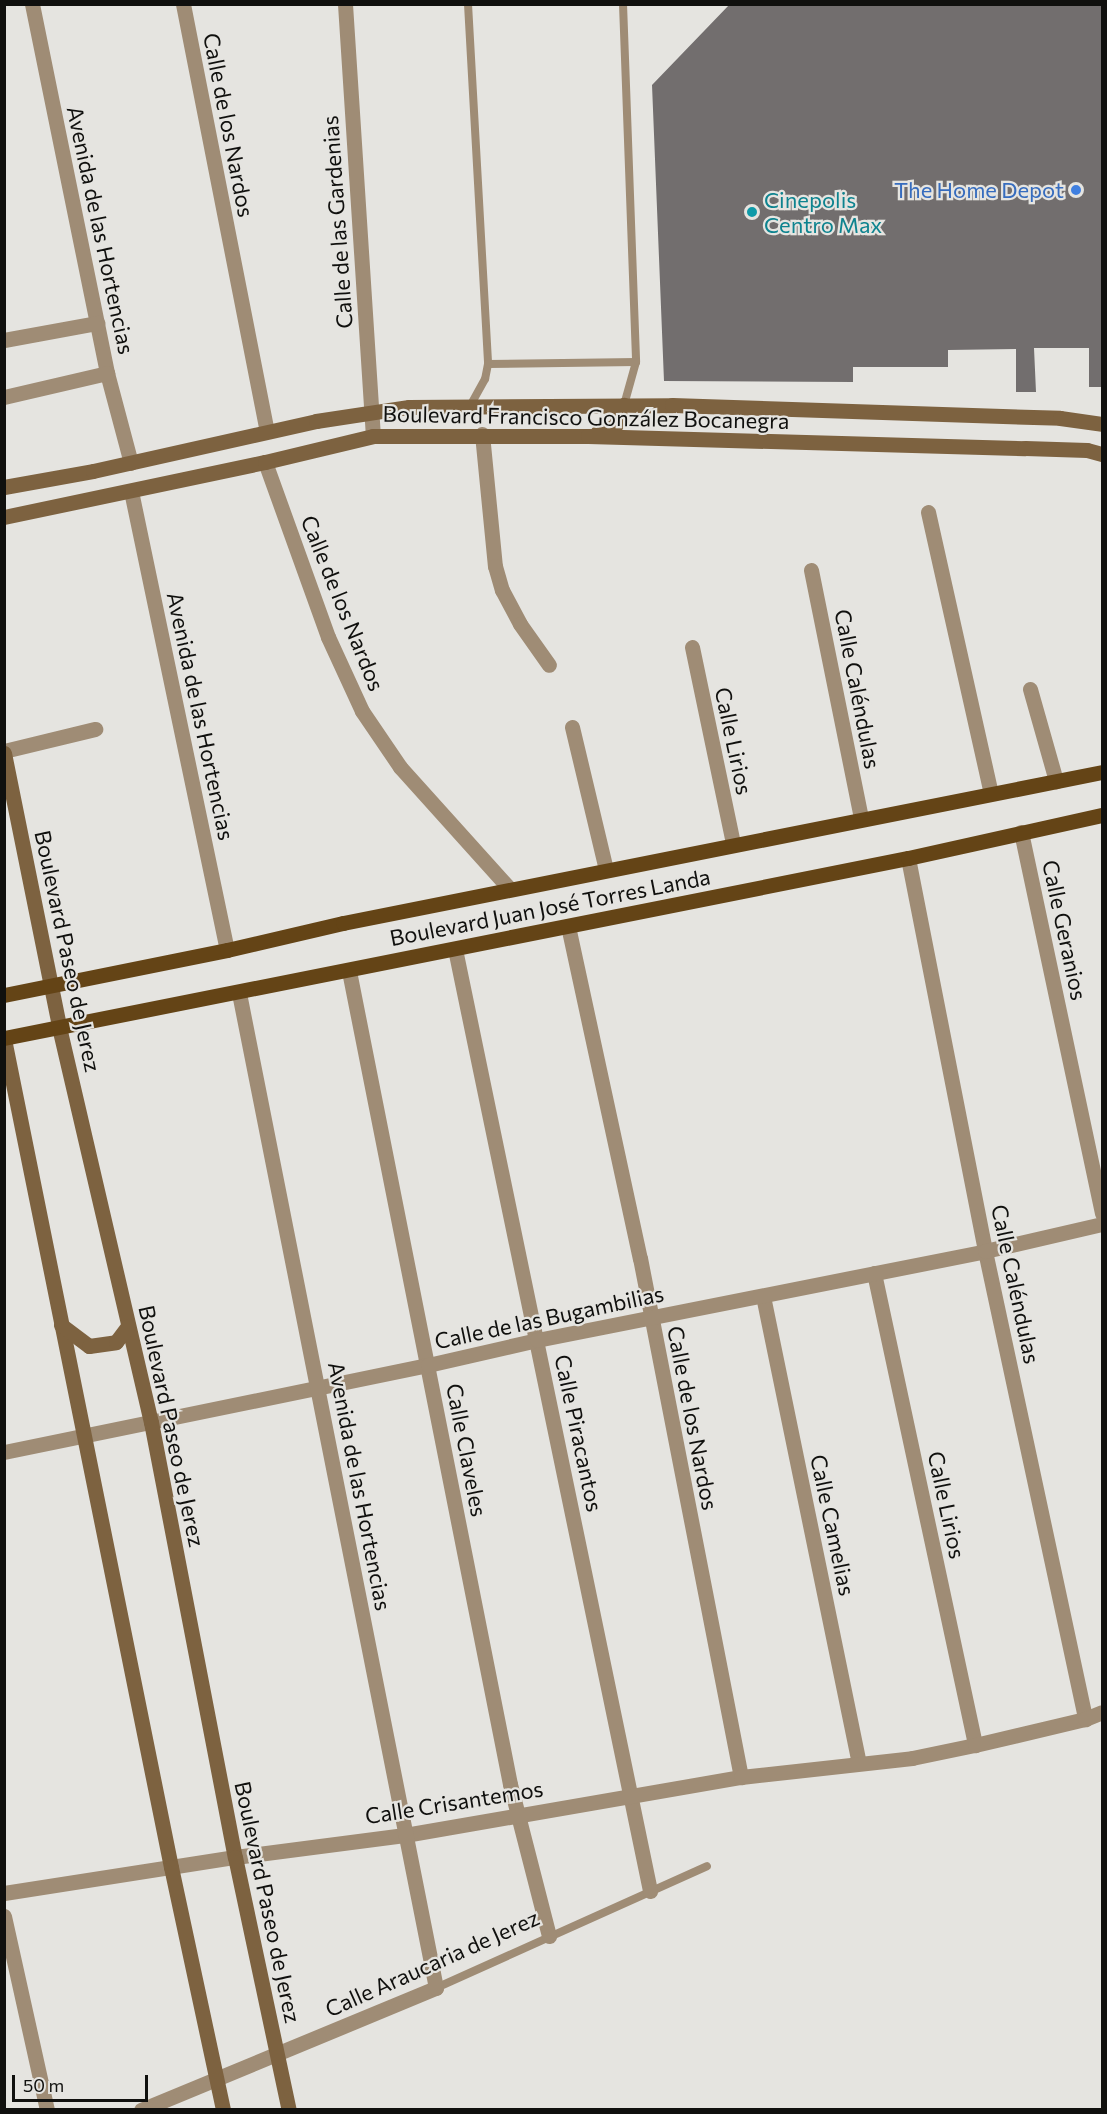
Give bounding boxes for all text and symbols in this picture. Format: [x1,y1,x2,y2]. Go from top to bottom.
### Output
street label: Calle de los Nardos [198,31,260,219]
street label: Avenida de las Hortencias [62,104,140,356]
street label: Calle de las Gardenias [316,115,358,329]
place label: The Home Depot [894,177,1064,203]
marker: The Home Depot [1069,183,1083,197]
place label: Cinepolis Centro Max [764,186,882,237]
marker: Cinepolis Centro Max [745,205,759,219]
street label: Boulevard Francisco González Bocanegra [382,400,790,434]
street label: Calle de los Nardos [296,511,390,695]
street label: Avenida de las Hortencias [162,590,240,842]
street label: Calle Caléndulas [830,607,886,771]
street label: Calle Lirios [710,685,758,797]
street label: Boulevard Paseo de Jerez [29,828,107,1074]
street label: Calle Geranios [1037,858,1093,1002]
street label: Boulevard Juan José Torres Landa [387,863,713,951]
street label: Calle Caléndulas [986,1202,1046,1366]
street label: Calle de las Bugambilias [432,1280,666,1354]
street label: Boulevard Paseo de Jerez [133,1303,211,1549]
street label: Calle de los Nardos [662,1324,724,1512]
street label: Calle Piracantos [549,1352,609,1514]
street label: Avenida de las Hortencias [323,1359,397,1613]
street label: Calle Claveles [441,1381,493,1519]
street label: Calle Lirios [923,1449,971,1561]
street label: Calle Camelias [805,1452,861,1598]
street label: Calle Crisantemos [363,1775,545,1829]
street label: Boulevard Paseo de Jerez [229,1779,307,2025]
street label: Calle Araucaria de Jerez [321,1904,543,2022]
scale bar [15,2063,152,2101]
text: 50 m [23,2074,64,2096]

